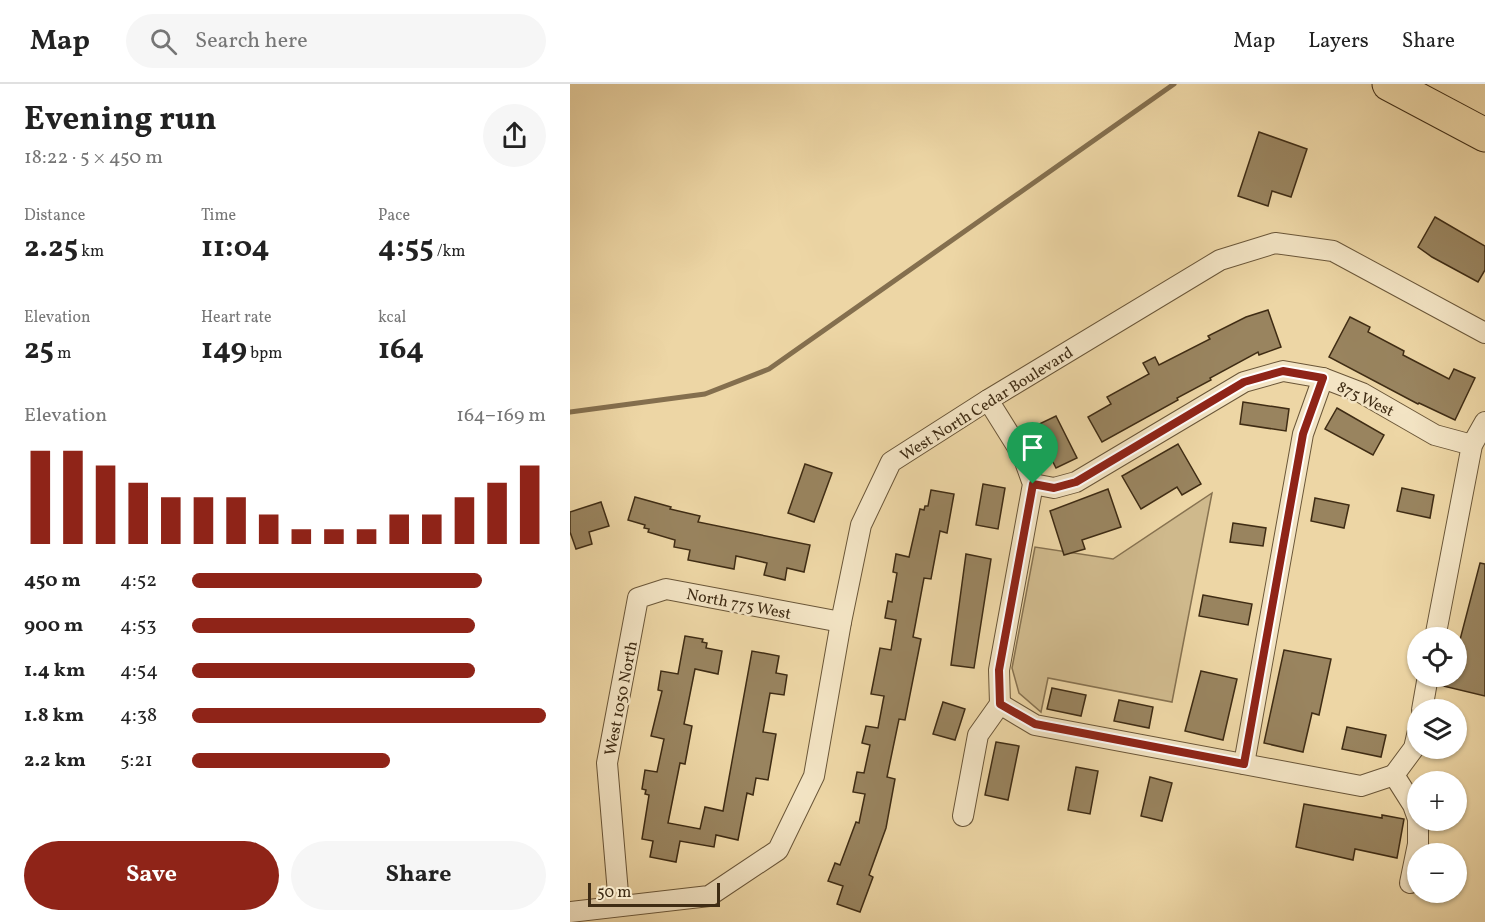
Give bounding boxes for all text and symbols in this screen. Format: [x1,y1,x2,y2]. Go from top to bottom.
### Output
search box [126,14,546,68]
text: Map [30,22,90,61]
icon: search [147,25,180,58]
text: Search here [195,26,308,57]
text: Map [1233,27,1275,56]
text: Layers [1308,27,1369,56]
text: Share [1402,27,1455,56]
text: Evening run [24,98,217,144]
button: share [483,104,546,167]
text: 18:22 · 5 × 450 m [24,144,163,172]
text: Distance [24,205,85,227]
text: Time [201,205,236,227]
text: Pace [378,205,410,227]
text: 2.25 [24,227,78,269]
text: 11:04 [201,227,270,269]
text: 4:55 [378,227,434,269]
text: km [78,241,104,263]
text: /km [434,241,465,263]
text: Elevation [24,307,91,329]
text: Heart rate [201,307,272,329]
text: kcal [378,307,406,329]
text: 25 [24,329,54,371]
text: 149 [201,329,247,371]
text: 164 [378,329,424,371]
street label: West North Cedar Boulevard [896,342,1078,467]
text: m [54,343,71,365]
text: bpm [247,343,282,365]
street label: 875 West [1333,377,1398,423]
text: Elevation [24,402,107,430]
text: 164–169 m [456,402,546,430]
pin [1007,422,1058,484]
icon: arrive [1016,431,1049,464]
text: 450 m [24,567,81,595]
text: 4:52 [120,567,157,595]
street label: North 775 West [684,584,793,626]
text: 900 m [24,612,83,640]
text: 4:53 [120,612,157,640]
map controls [1407,627,1467,903]
button: locate [1407,627,1467,687]
street label: West 1050 North [600,639,644,757]
text: 1.4 km [24,657,85,685]
text: 4:54 [120,657,158,685]
button: layers [1407,699,1467,759]
text: 1.8 km [24,702,84,730]
text: 4:38 [120,702,157,730]
text: 2.2 km [24,747,86,775]
text: 5:21 [120,747,153,775]
button: + [1407,771,1467,831]
button: Save [24,841,279,910]
button: Share [291,841,546,910]
button: − [1407,843,1467,903]
scale bar [588,880,720,908]
text: 50 m [597,882,631,904]

